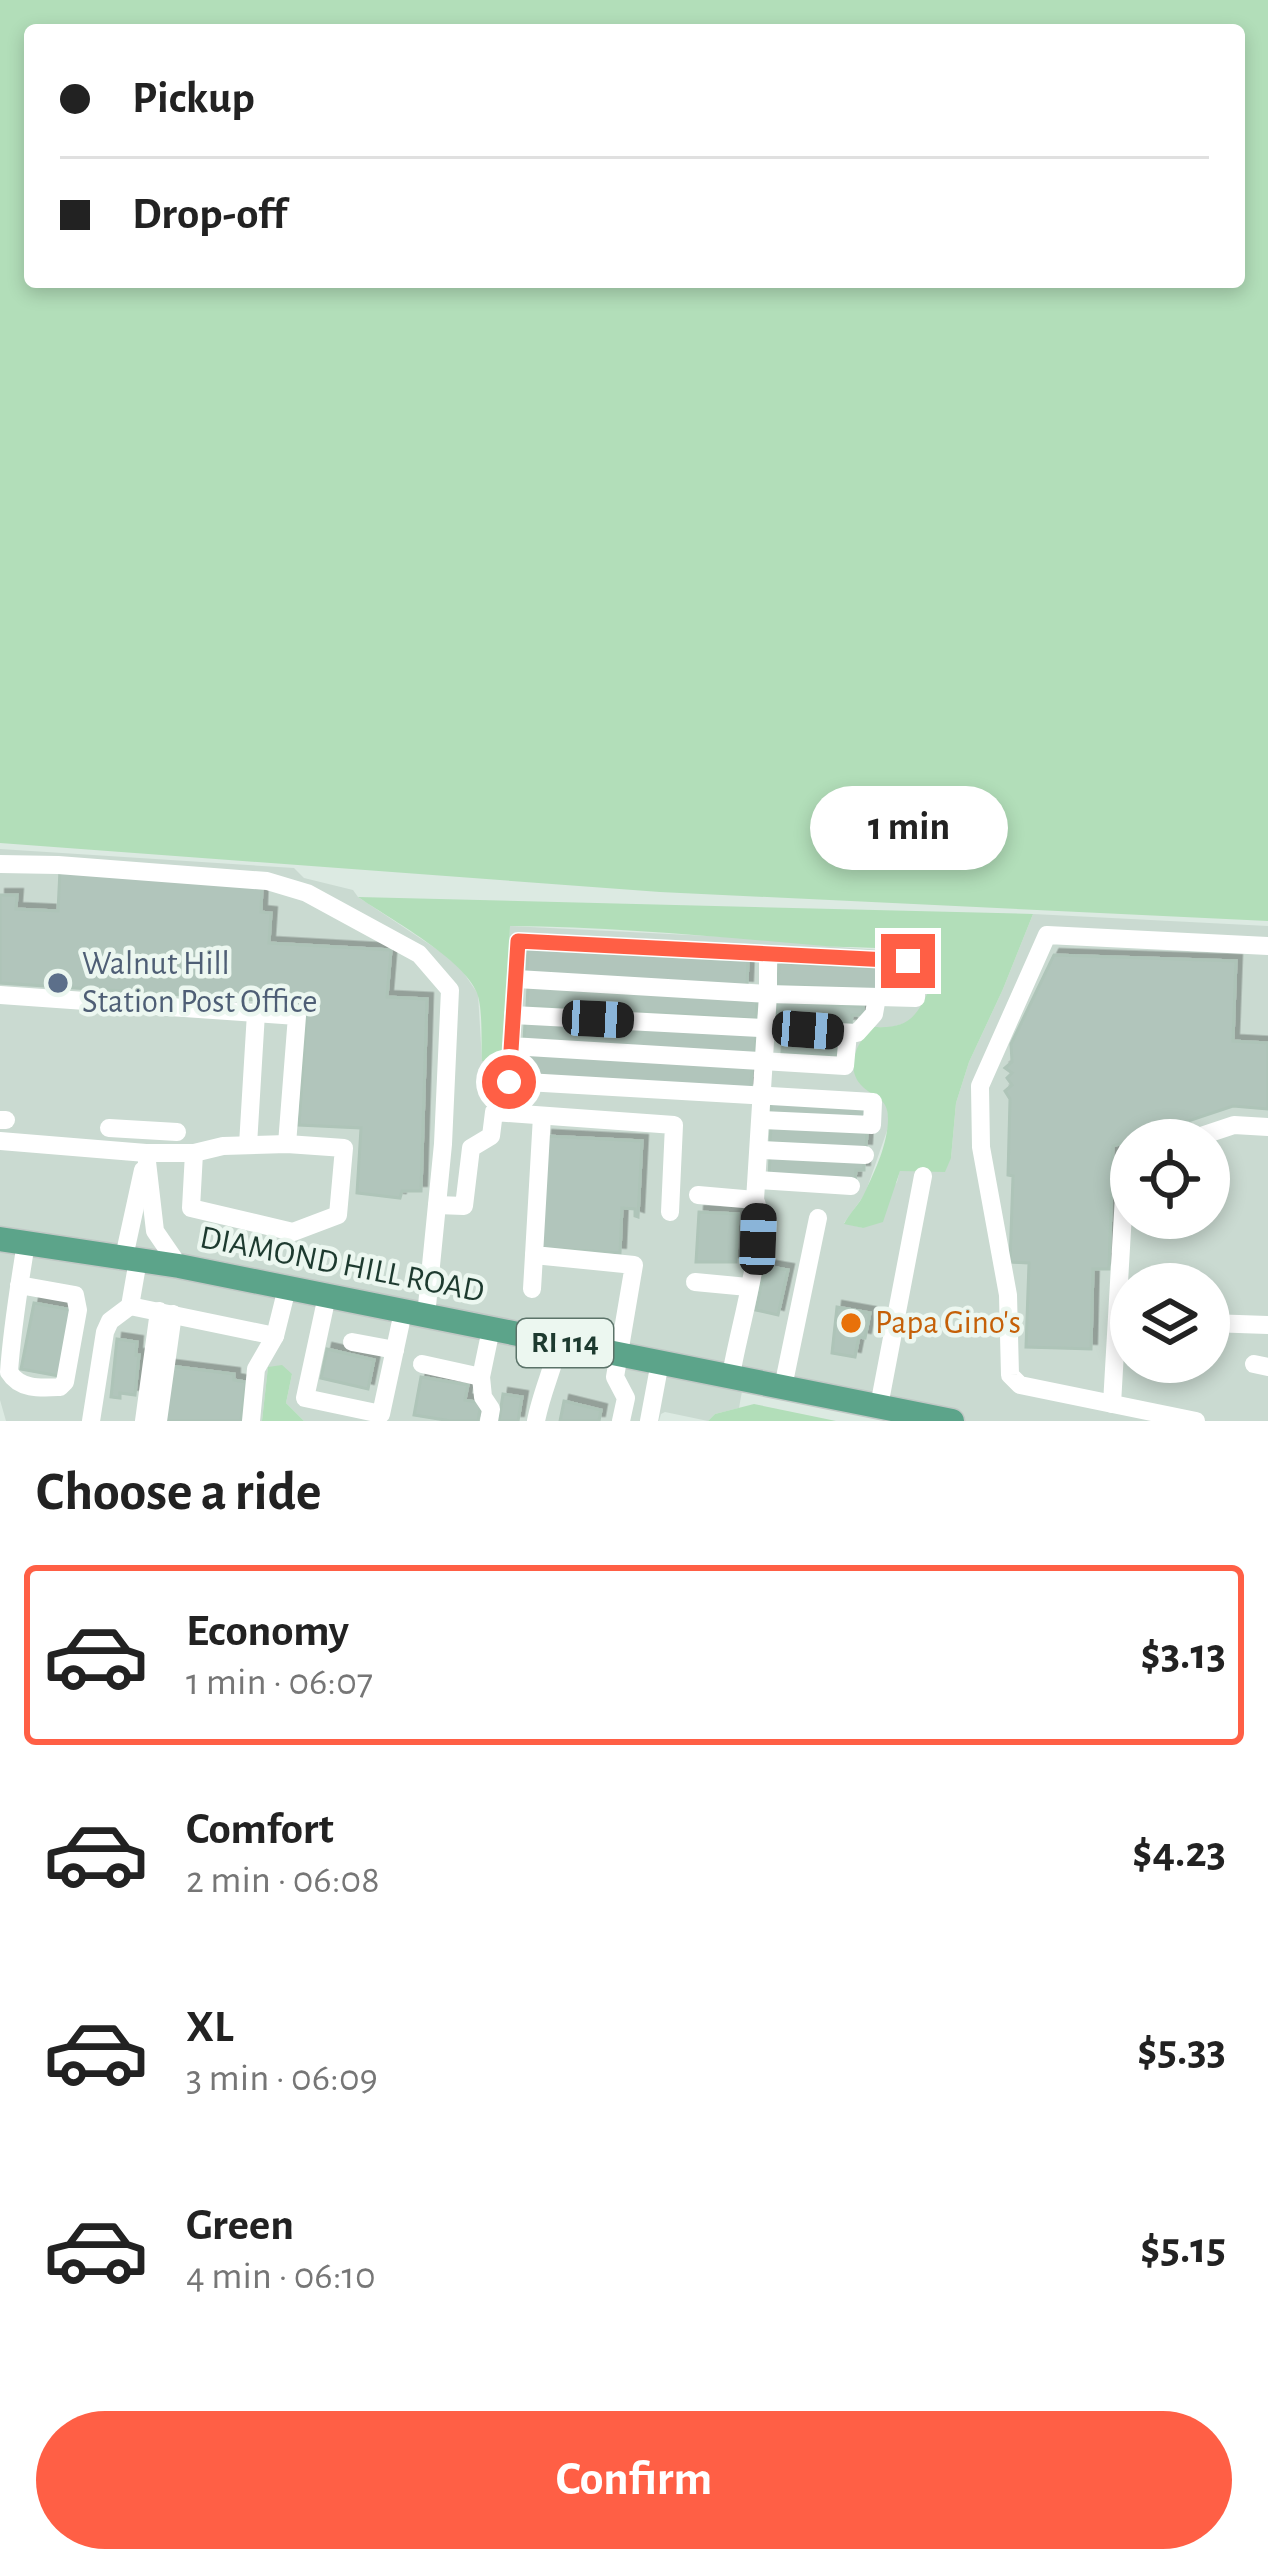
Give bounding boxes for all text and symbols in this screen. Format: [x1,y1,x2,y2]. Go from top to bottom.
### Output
text: Pickup [132,76,255,121]
text: Drop-off [132,192,287,237]
callout: 1 min [809,787,1007,871]
text: 1 min [868,808,950,847]
route end [881,934,935,988]
place label: Walnut Hill Station Post Office [82,948,318,1019]
marker: Walnut Hill Station Post Office [45,970,71,996]
car [561,999,635,1039]
car [771,1010,845,1050]
route start [482,1055,536,1109]
map controls [1110,1119,1230,1383]
button: locate [1110,1119,1230,1239]
car [739,1202,777,1276]
street label: DIAMOND HILL ROAD [197,1221,487,1309]
button: layers [1110,1263,1230,1383]
place label: Papa Gino's [875,1307,1021,1340]
marker: Papa Gino's [838,1310,864,1336]
road number: RI 114 [517,1319,613,1367]
text: Choose a ride [36,1466,322,1520]
icon: car [42,1601,150,1709]
text: Economy [186,1609,349,1654]
text: $3.13 [1140,1632,1226,1677]
text: 1 min · 06:07 [186,1663,373,1702]
icon: car [42,1799,150,1907]
text: Comfort [186,1807,334,1852]
text: $4.23 [1132,1830,1226,1875]
text: 2 min · 06:08 [186,1861,380,1900]
icon: car [42,1997,150,2105]
text: XL [186,2005,234,2050]
text: $5.33 [1137,2028,1226,2073]
text: 3 min · 06:09 [186,2059,378,2098]
icon: car [42,2195,150,2303]
text: Green [186,2203,294,2248]
text: $5.15 [1140,2226,1226,2271]
text: 4 min · 06:10 [186,2257,376,2296]
button: Confirm [36,2411,1232,2549]

